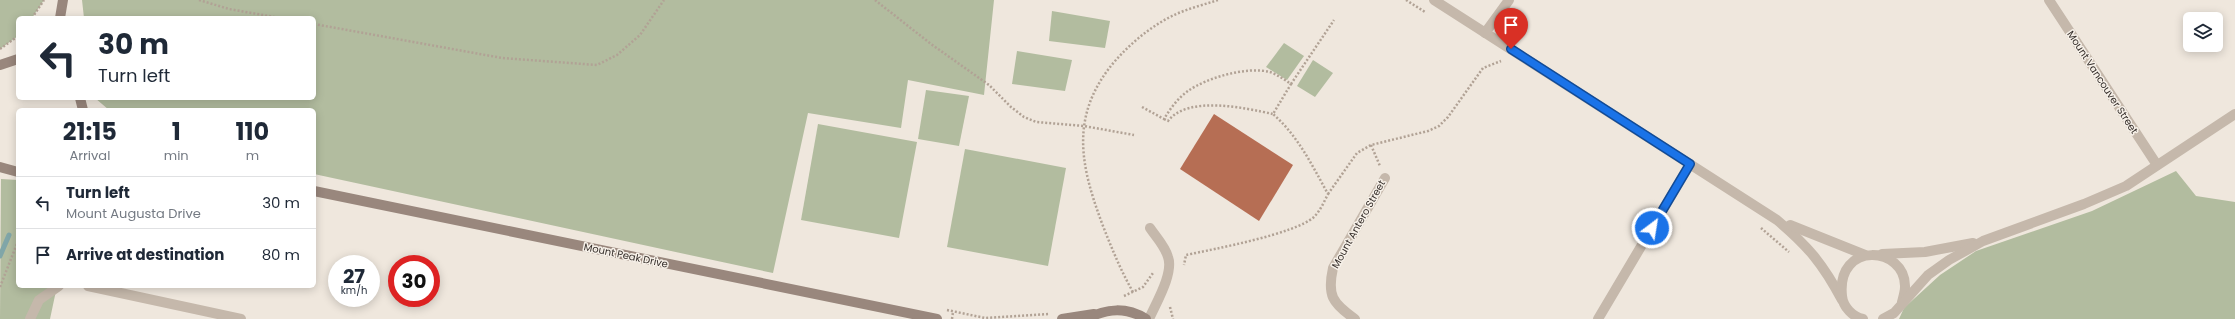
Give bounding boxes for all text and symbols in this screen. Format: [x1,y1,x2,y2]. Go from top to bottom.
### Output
pin [1494,8,1528,49]
map controls [2183,12,2223,52]
button: layers [2183,12,2223,52]
icon: arrive [1500,14,1522,36]
text: 30 m [98,25,169,64]
street label: Mount Vancouver Street [2064,28,2142,137]
icon: left [32,32,84,84]
text: Turn left [98,63,170,88]
text: 21:15 [63,115,117,148]
text: 1 [172,115,181,148]
text: 110 [235,115,269,148]
text: Arrival [69,146,110,165]
text: min [164,146,189,165]
text: m [246,146,259,165]
street label: Mount Antero Street [1328,177,1389,271]
text: Turn left [66,182,130,203]
icon: left [32,192,54,214]
text: 30 m [262,192,300,213]
text: Mount Augusta Drive [66,204,201,223]
position arrow [1631,207,1673,249]
street label: Mount Peak Drive [582,239,669,272]
icon: arrive [32,244,54,266]
text: Arrive at destination [66,244,224,265]
text: 80 m [262,244,300,265]
speed limit sign: 30 [388,255,440,307]
text: 27 [343,262,365,290]
text: km/h [341,283,367,298]

